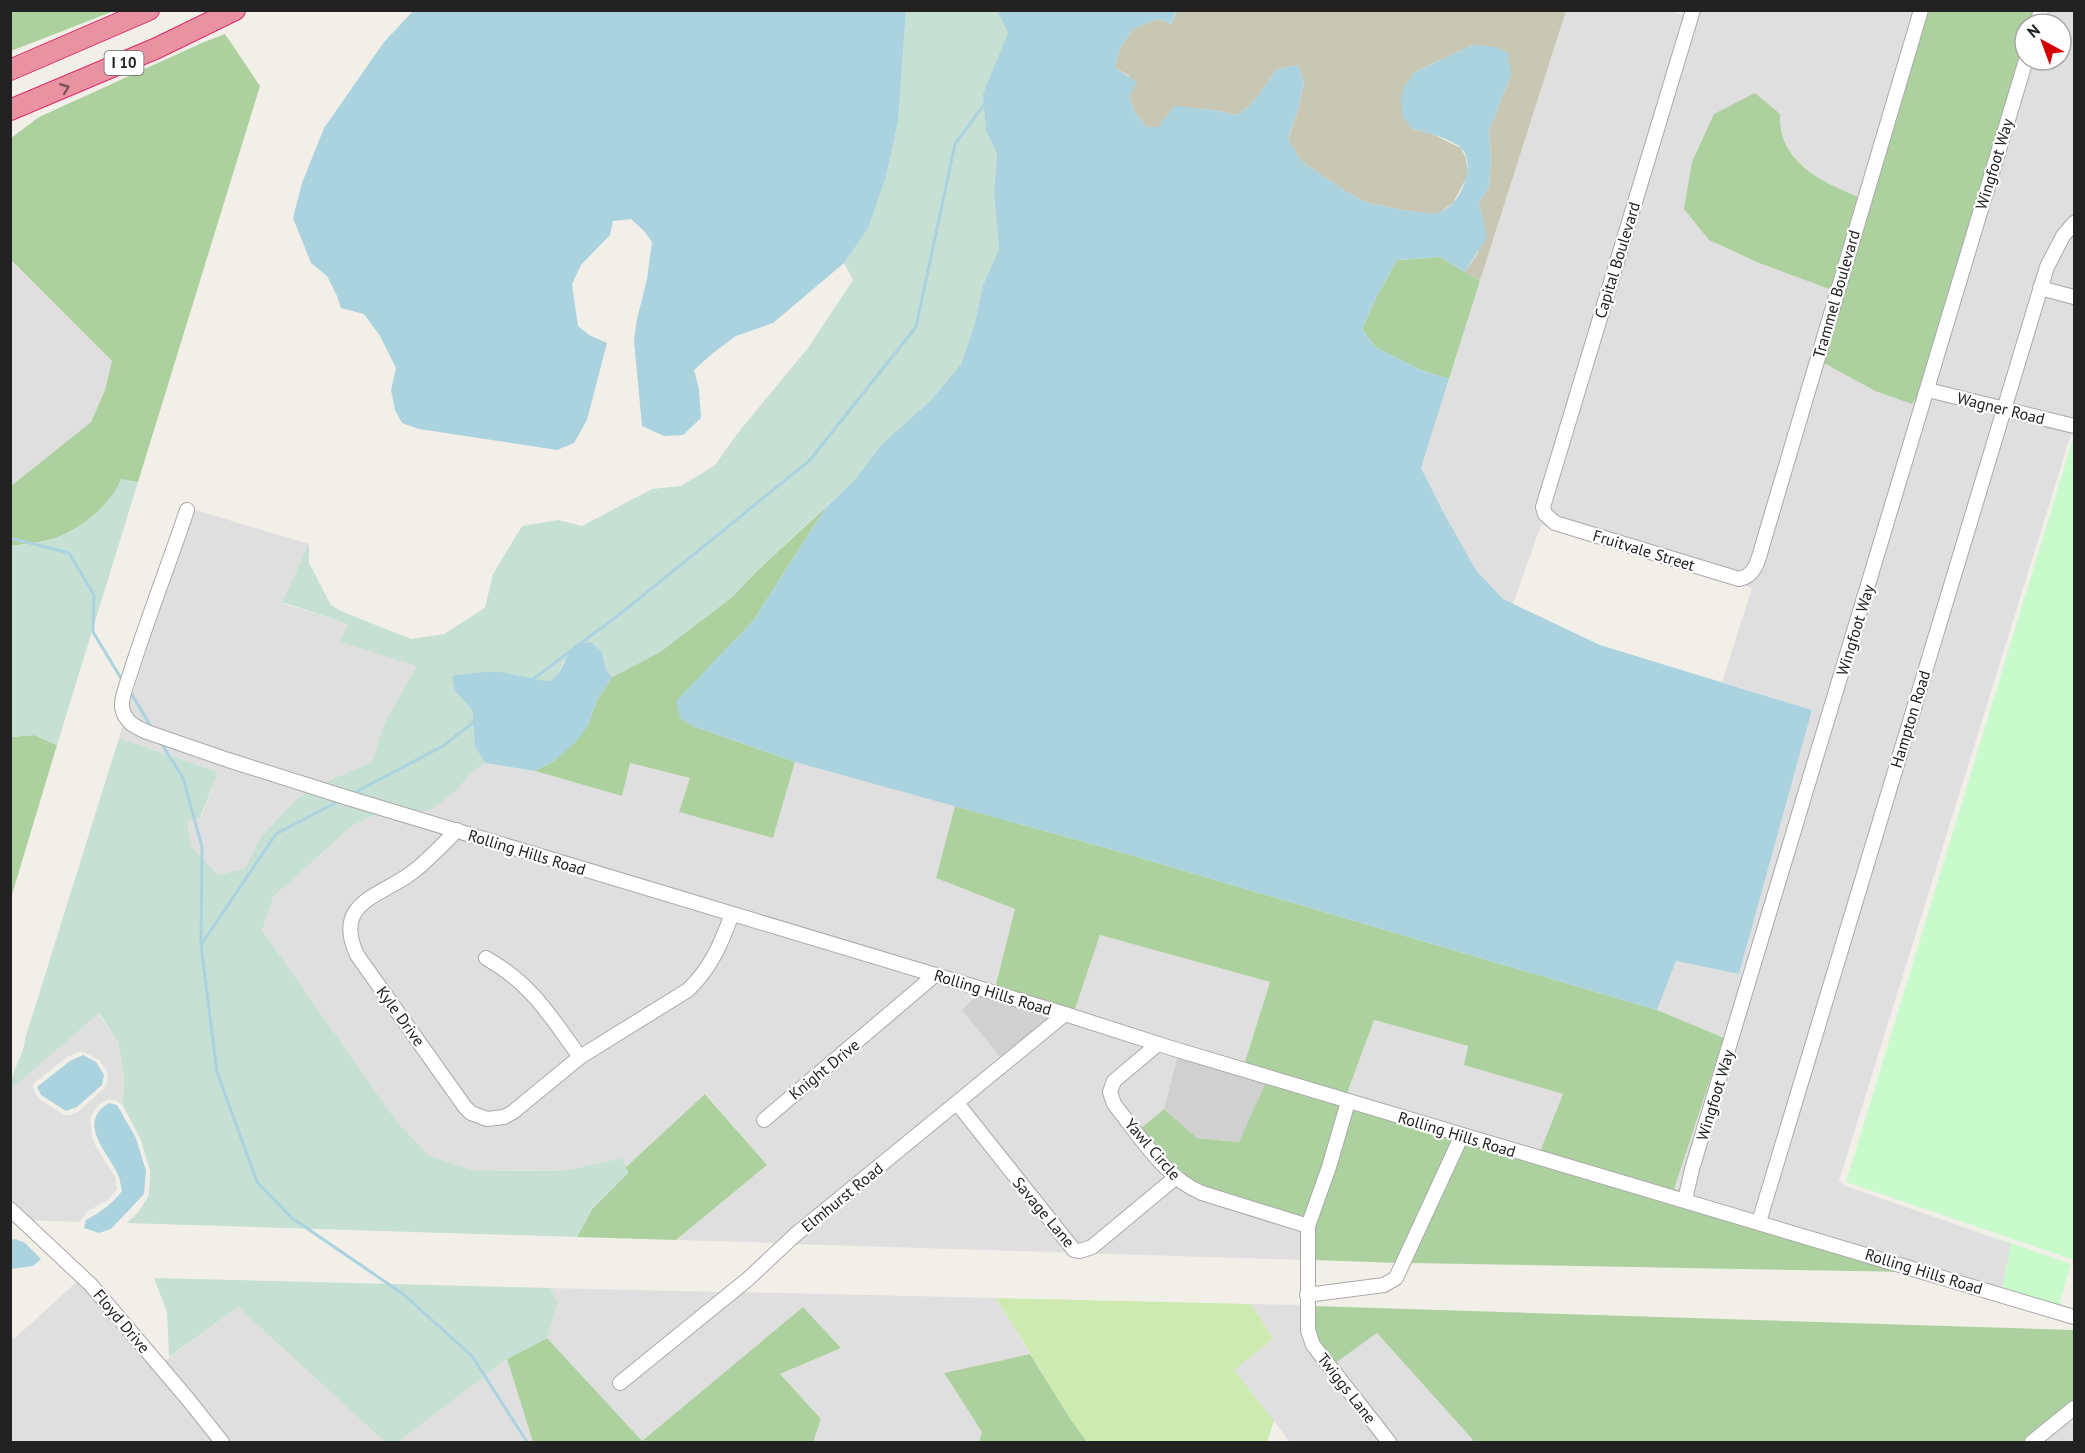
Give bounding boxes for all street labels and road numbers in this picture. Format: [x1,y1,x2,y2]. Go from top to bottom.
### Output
road number: I 10 [104,51,144,75]
street label: Wingfoot Way [1971,115,2018,212]
street label: Capital Boulevard [1590,199,1644,321]
street label: Trammel Boulevard [1808,228,1864,360]
street label: Wagner Road [1955,387,2047,429]
street label: Fruitvale Street [1591,525,1698,575]
street label: Wingfoot Way [1832,581,1879,678]
street label: Hampton Road [1886,668,1934,770]
street label: Rolling Hills Road [466,825,588,879]
street label: Rolling Hills Road [932,965,1054,1019]
street label: Kyle Drive [373,982,429,1050]
street label: Knight Drive [785,1034,863,1104]
street label: Wingfoot Way [1692,1046,1739,1143]
street label: Rolling Hills Road [1396,1107,1518,1161]
street label: Yawl Circle [1121,1114,1185,1184]
street label: Elmhurst Road [797,1158,887,1236]
street label: Savage Lane [1009,1173,1079,1251]
street label: Rolling Hills Road [1863,1244,1985,1298]
street label: Floyd Drive [89,1285,155,1357]
street label: Twiggs Lane [1313,1349,1381,1427]

